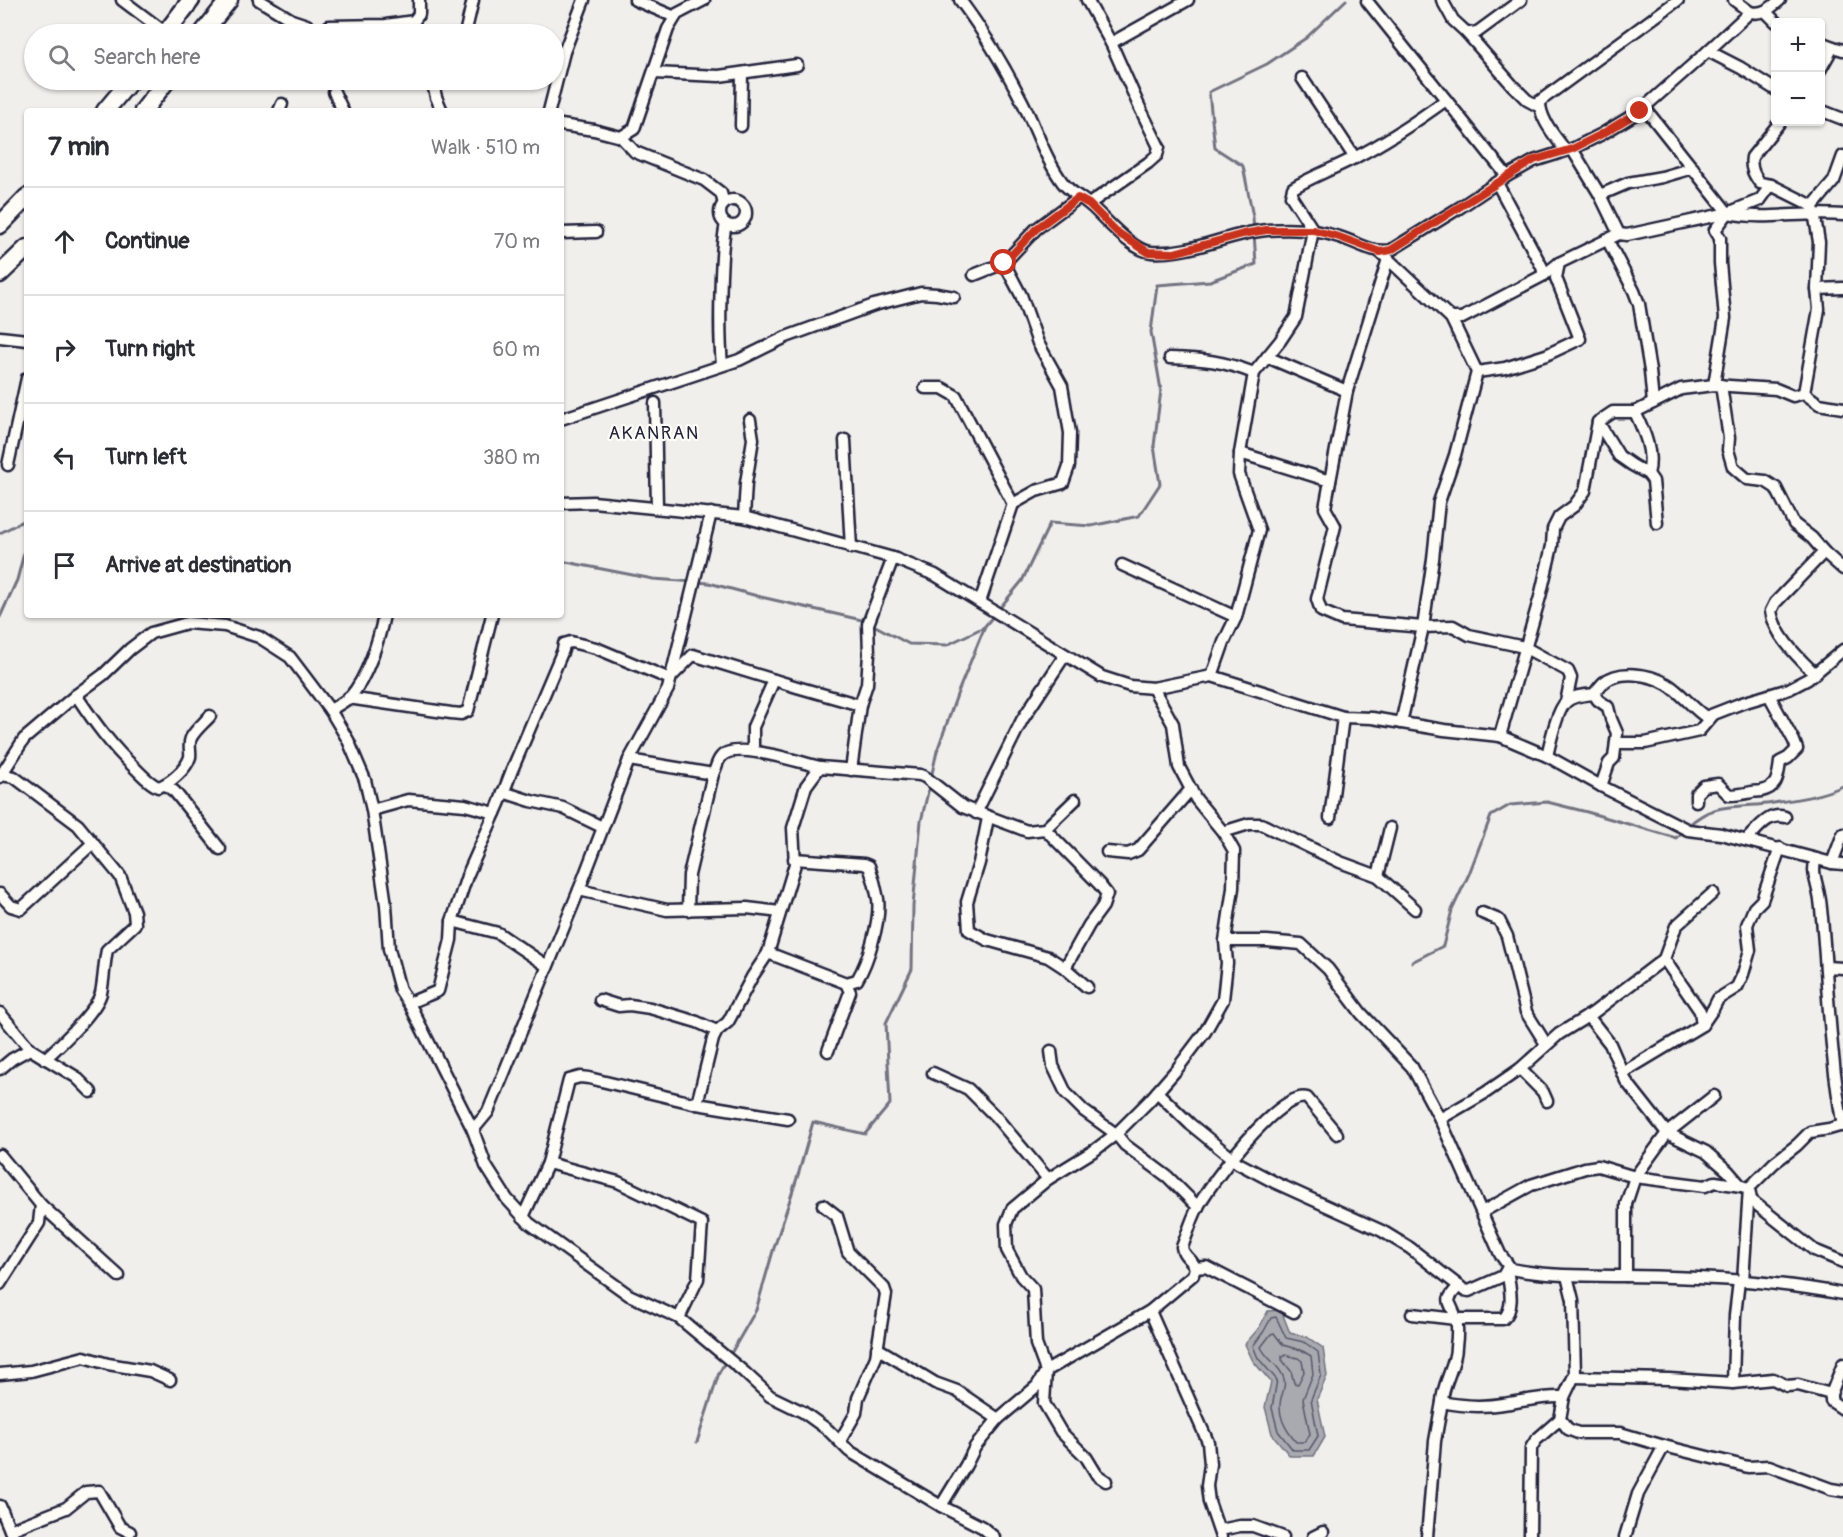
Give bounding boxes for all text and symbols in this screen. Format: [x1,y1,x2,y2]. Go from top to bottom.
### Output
map controls [1771,18,1825,126]
button: + [1771,18,1825,72]
search box [24,24,564,90]
icon: search [45,41,78,74]
text: Search here [93,43,200,71]
button: − [1771,72,1825,126]
route end [1626,97,1652,123]
text: 7 min [48,131,110,163]
text: Walk · 510 m [431,135,540,160]
icon: ahead [48,225,81,258]
text: Continue [105,227,189,255]
text: 70 m [494,229,540,254]
route start [990,249,1016,275]
icon: right [48,333,81,366]
text: Turn right [105,335,195,363]
text: 60 m [493,337,540,362]
district label: AKANRAN [608,422,700,445]
icon: left [48,441,81,474]
text: Turn left [105,443,187,471]
text: 380 m [483,445,540,470]
icon: arrive [48,549,81,582]
text: Arrive at destination [105,551,291,579]

